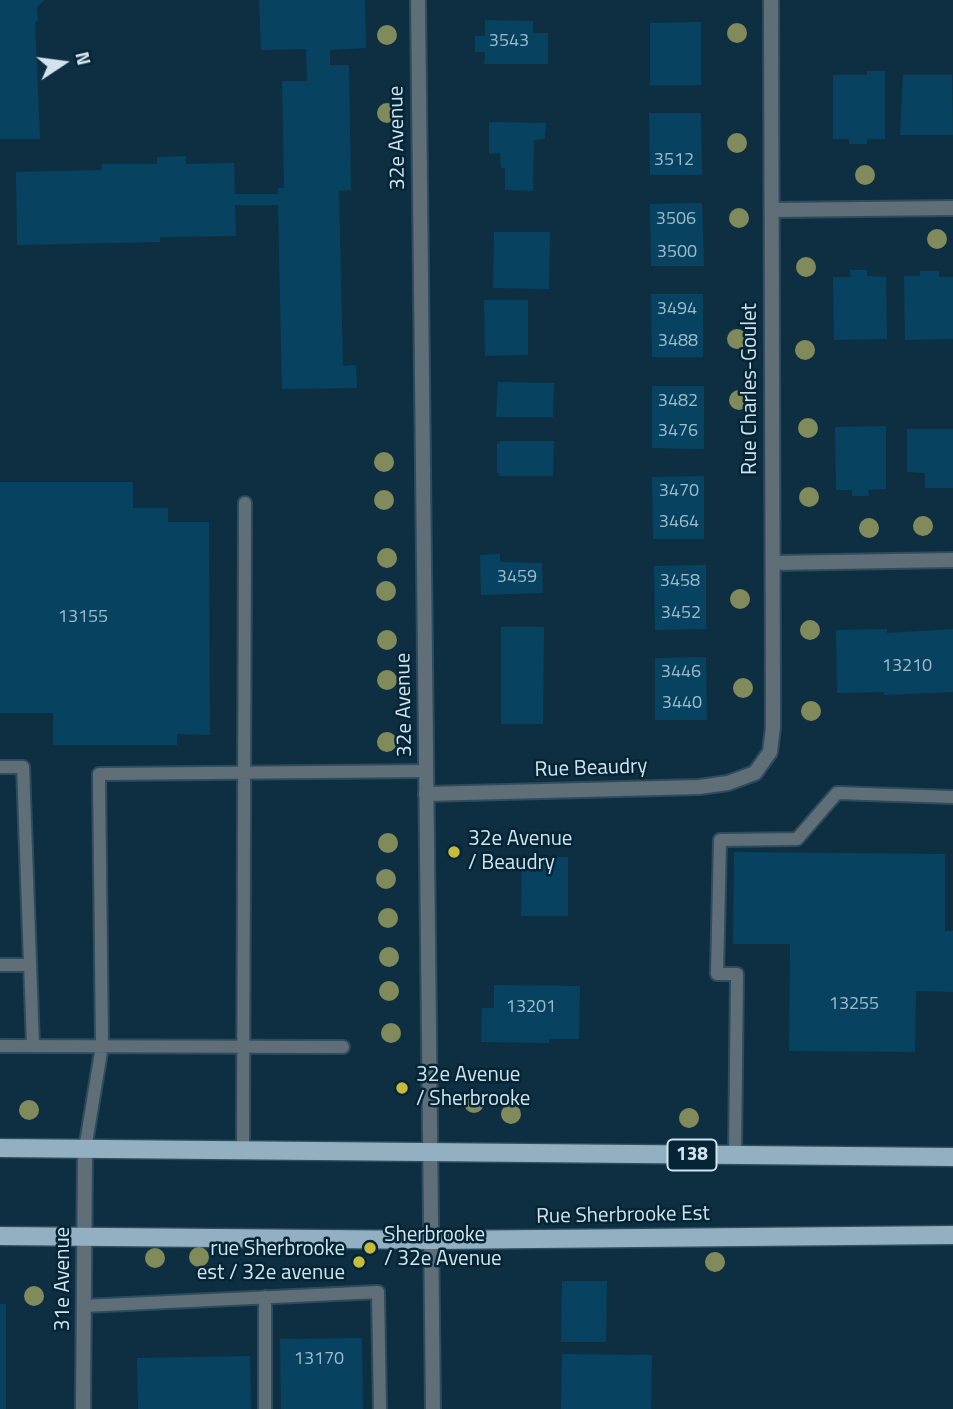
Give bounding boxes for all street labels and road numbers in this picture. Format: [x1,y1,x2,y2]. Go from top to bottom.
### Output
street label: 32e Avenue [384,86,412,190]
street label: Rue Charles-Goulet [738,303,764,475]
street label: 32e Avenue [391,653,419,757]
street label: Rue Beaudry [534,754,648,784]
road number: 138 [668,1140,716,1170]
street label: Rue Sherbrooke Est [536,1202,710,1230]
street label: 31e Avenue [51,1227,77,1331]

